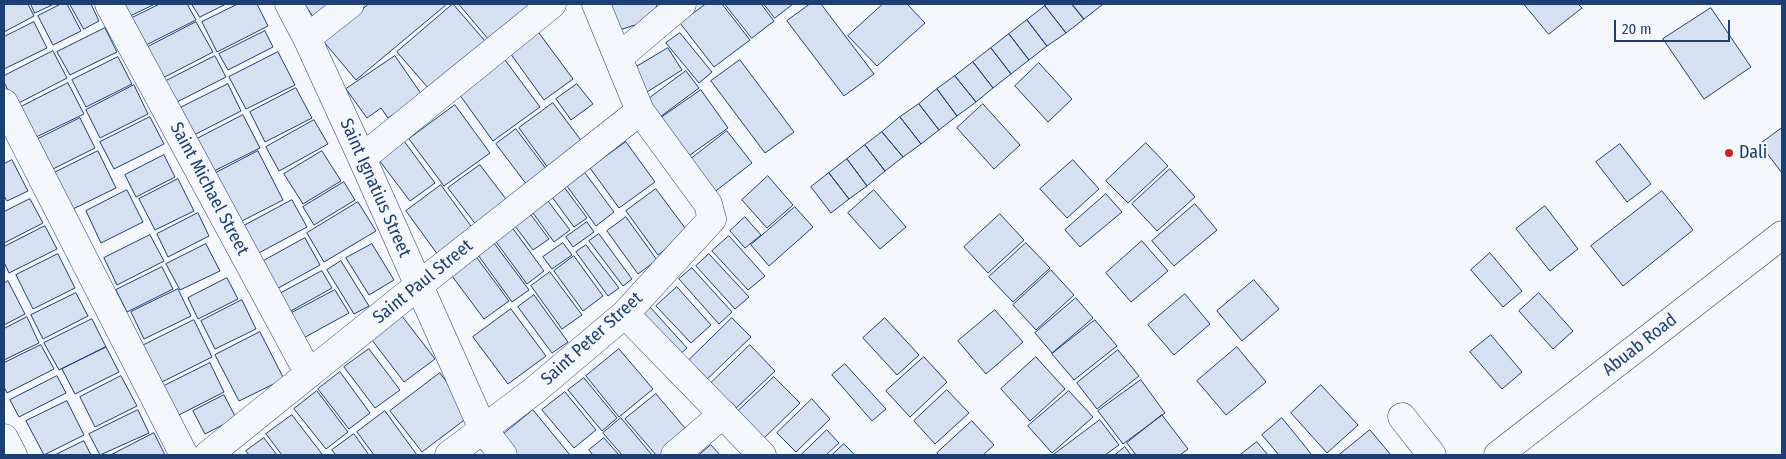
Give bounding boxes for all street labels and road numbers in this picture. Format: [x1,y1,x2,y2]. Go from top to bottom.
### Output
street label: Saint Ignatius Street [335,115,415,261]
street label: Saint Michael Street [165,119,253,259]
street label: Saint Paul Street [369,235,477,329]
street label: Saint Peter Street [537,288,647,390]
street label: Abuab Road [1599,309,1681,381]

